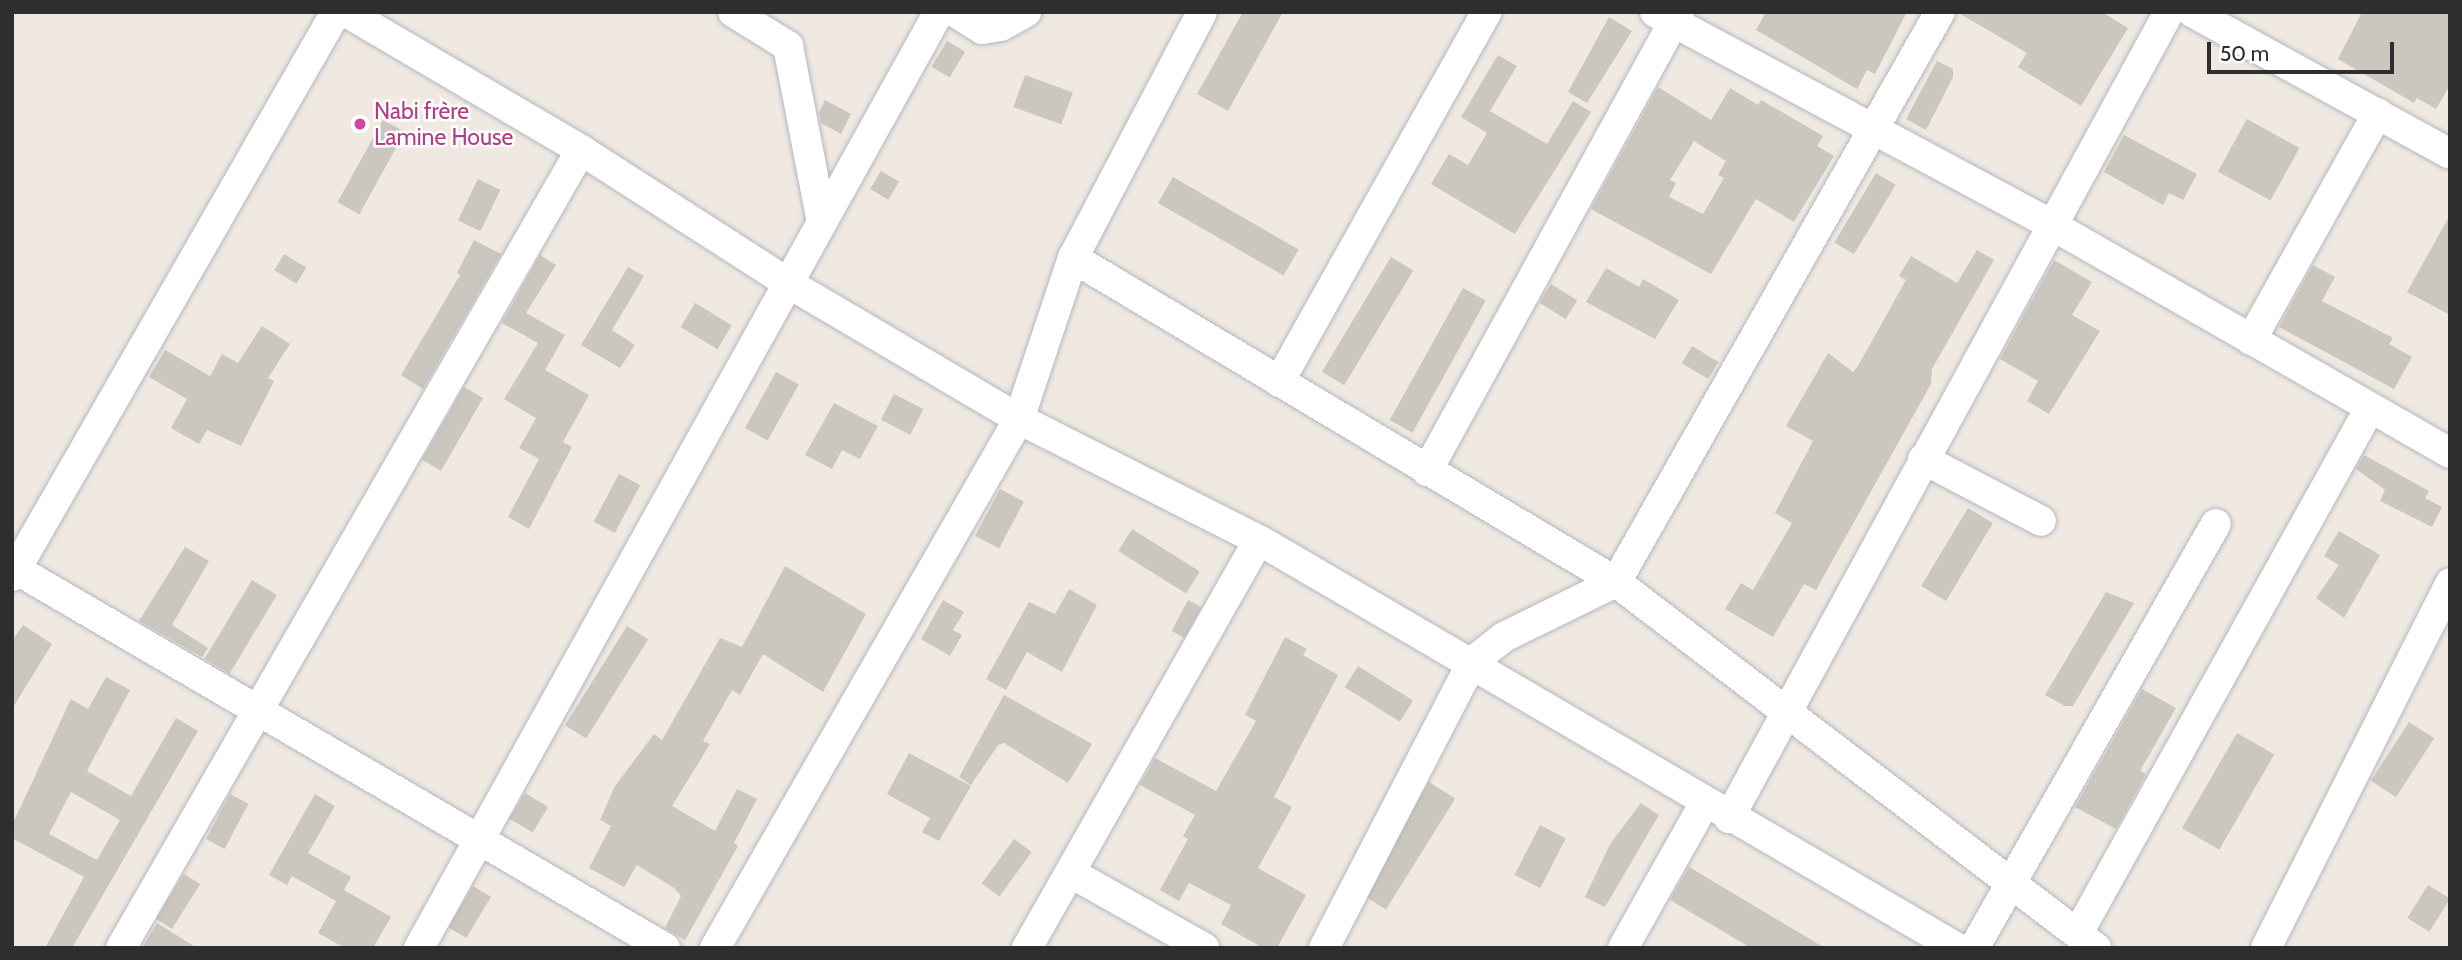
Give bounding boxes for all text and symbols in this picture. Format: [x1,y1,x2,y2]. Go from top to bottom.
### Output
scale bar [2210,28,2397,72]
text: 50 m [2220,41,2269,66]
place label: Nabi frère Lamine House [374,97,513,151]
marker: Nabi frère Lamine House [352,116,368,132]

